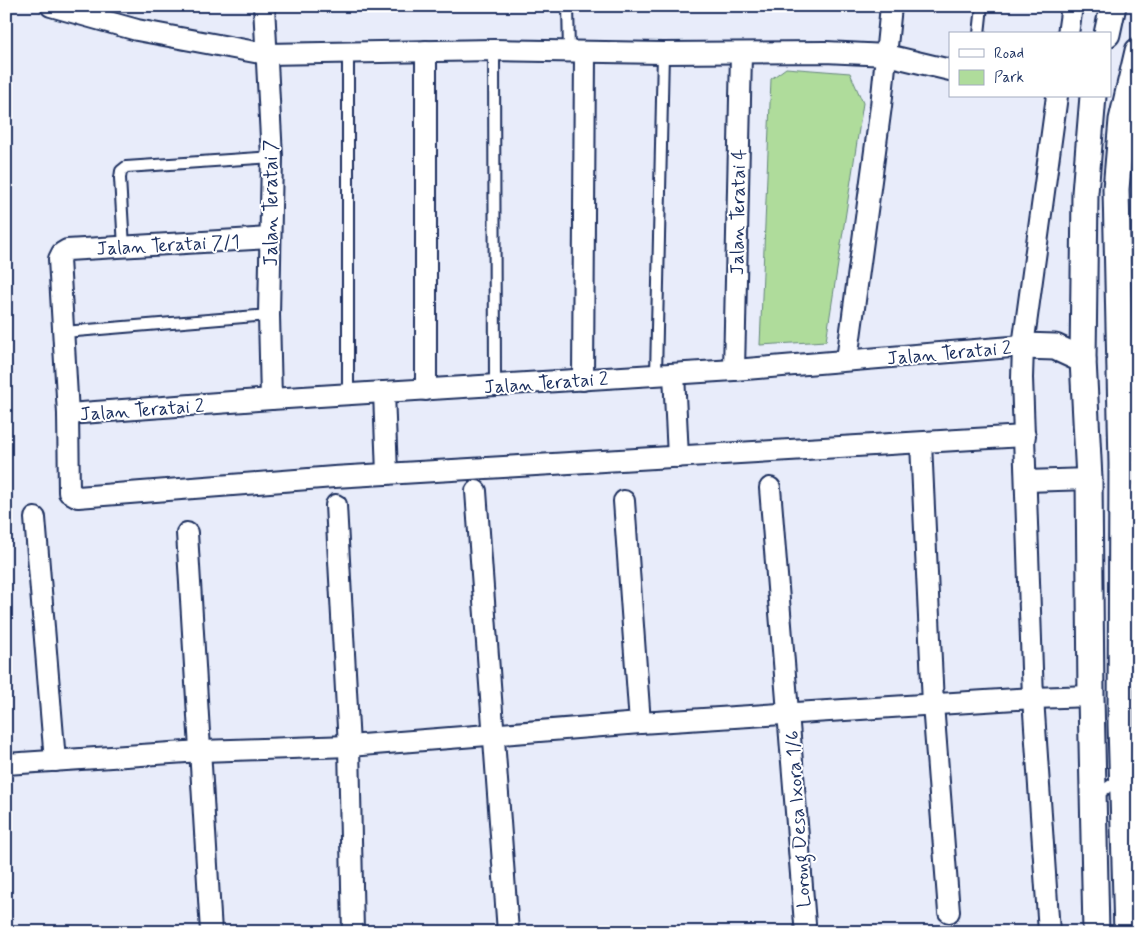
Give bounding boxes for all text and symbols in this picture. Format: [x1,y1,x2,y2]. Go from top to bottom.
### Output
legend [949,32,1112,98]
text: Road [994,44,1024,64]
text: Park [994,68,1024,88]
street label: Jalan Teratai 7 [259,140,284,266]
street label: Jalan Teratai 4 [725,149,752,275]
street label: Jalan Teratai 7/1 [96,229,240,262]
street label: Jalan Teratai 2 [886,336,1012,371]
street label: Jalan Teratai 2 [483,367,609,400]
street label: Jalan Teratai 2 [79,394,205,427]
street label: Lorong Desa Ixora 1/6 [780,729,820,908]

